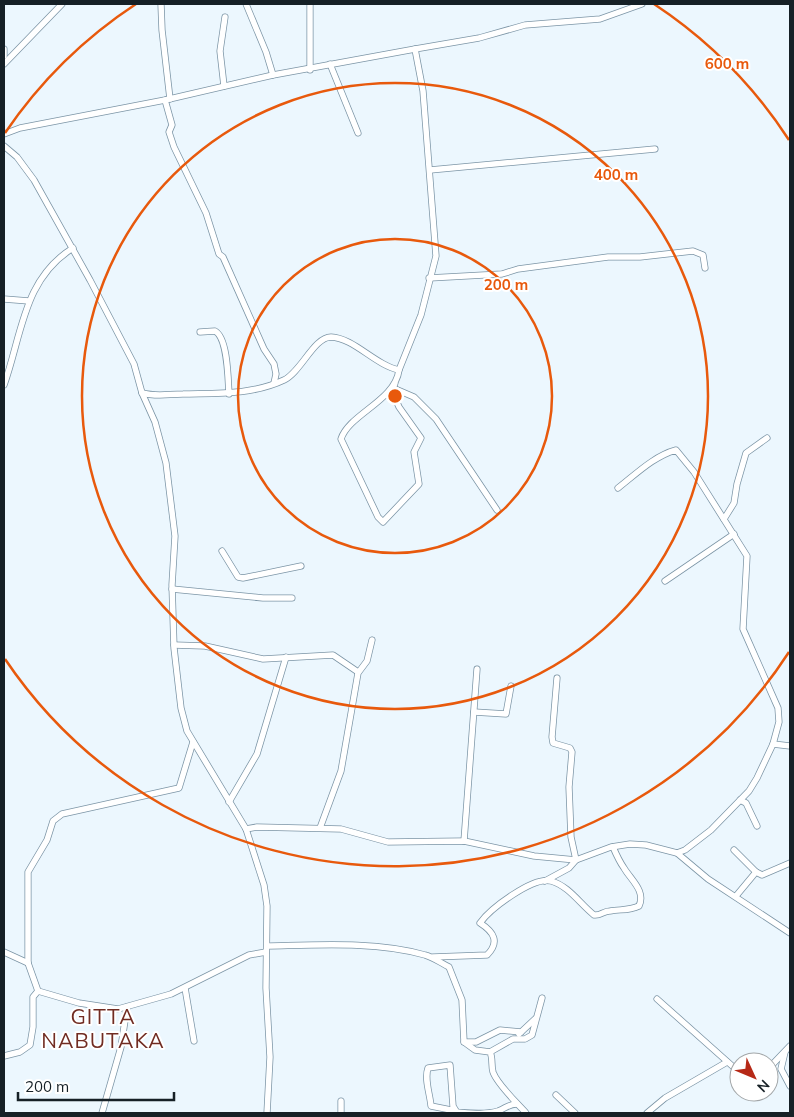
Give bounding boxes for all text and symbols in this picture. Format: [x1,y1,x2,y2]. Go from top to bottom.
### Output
text: 600 m [705,54,749,73]
text: 400 m [594,165,638,184]
text: 200 m [484,275,528,294]
centre of rings [386,387,404,405]
district label: GITTA NABUTAKA [41,1003,165,1053]
north arrow [729,1052,779,1102]
scale bar [18,1070,174,1102]
text: N [753,1076,773,1096]
text: 200 m [25,1077,69,1096]

